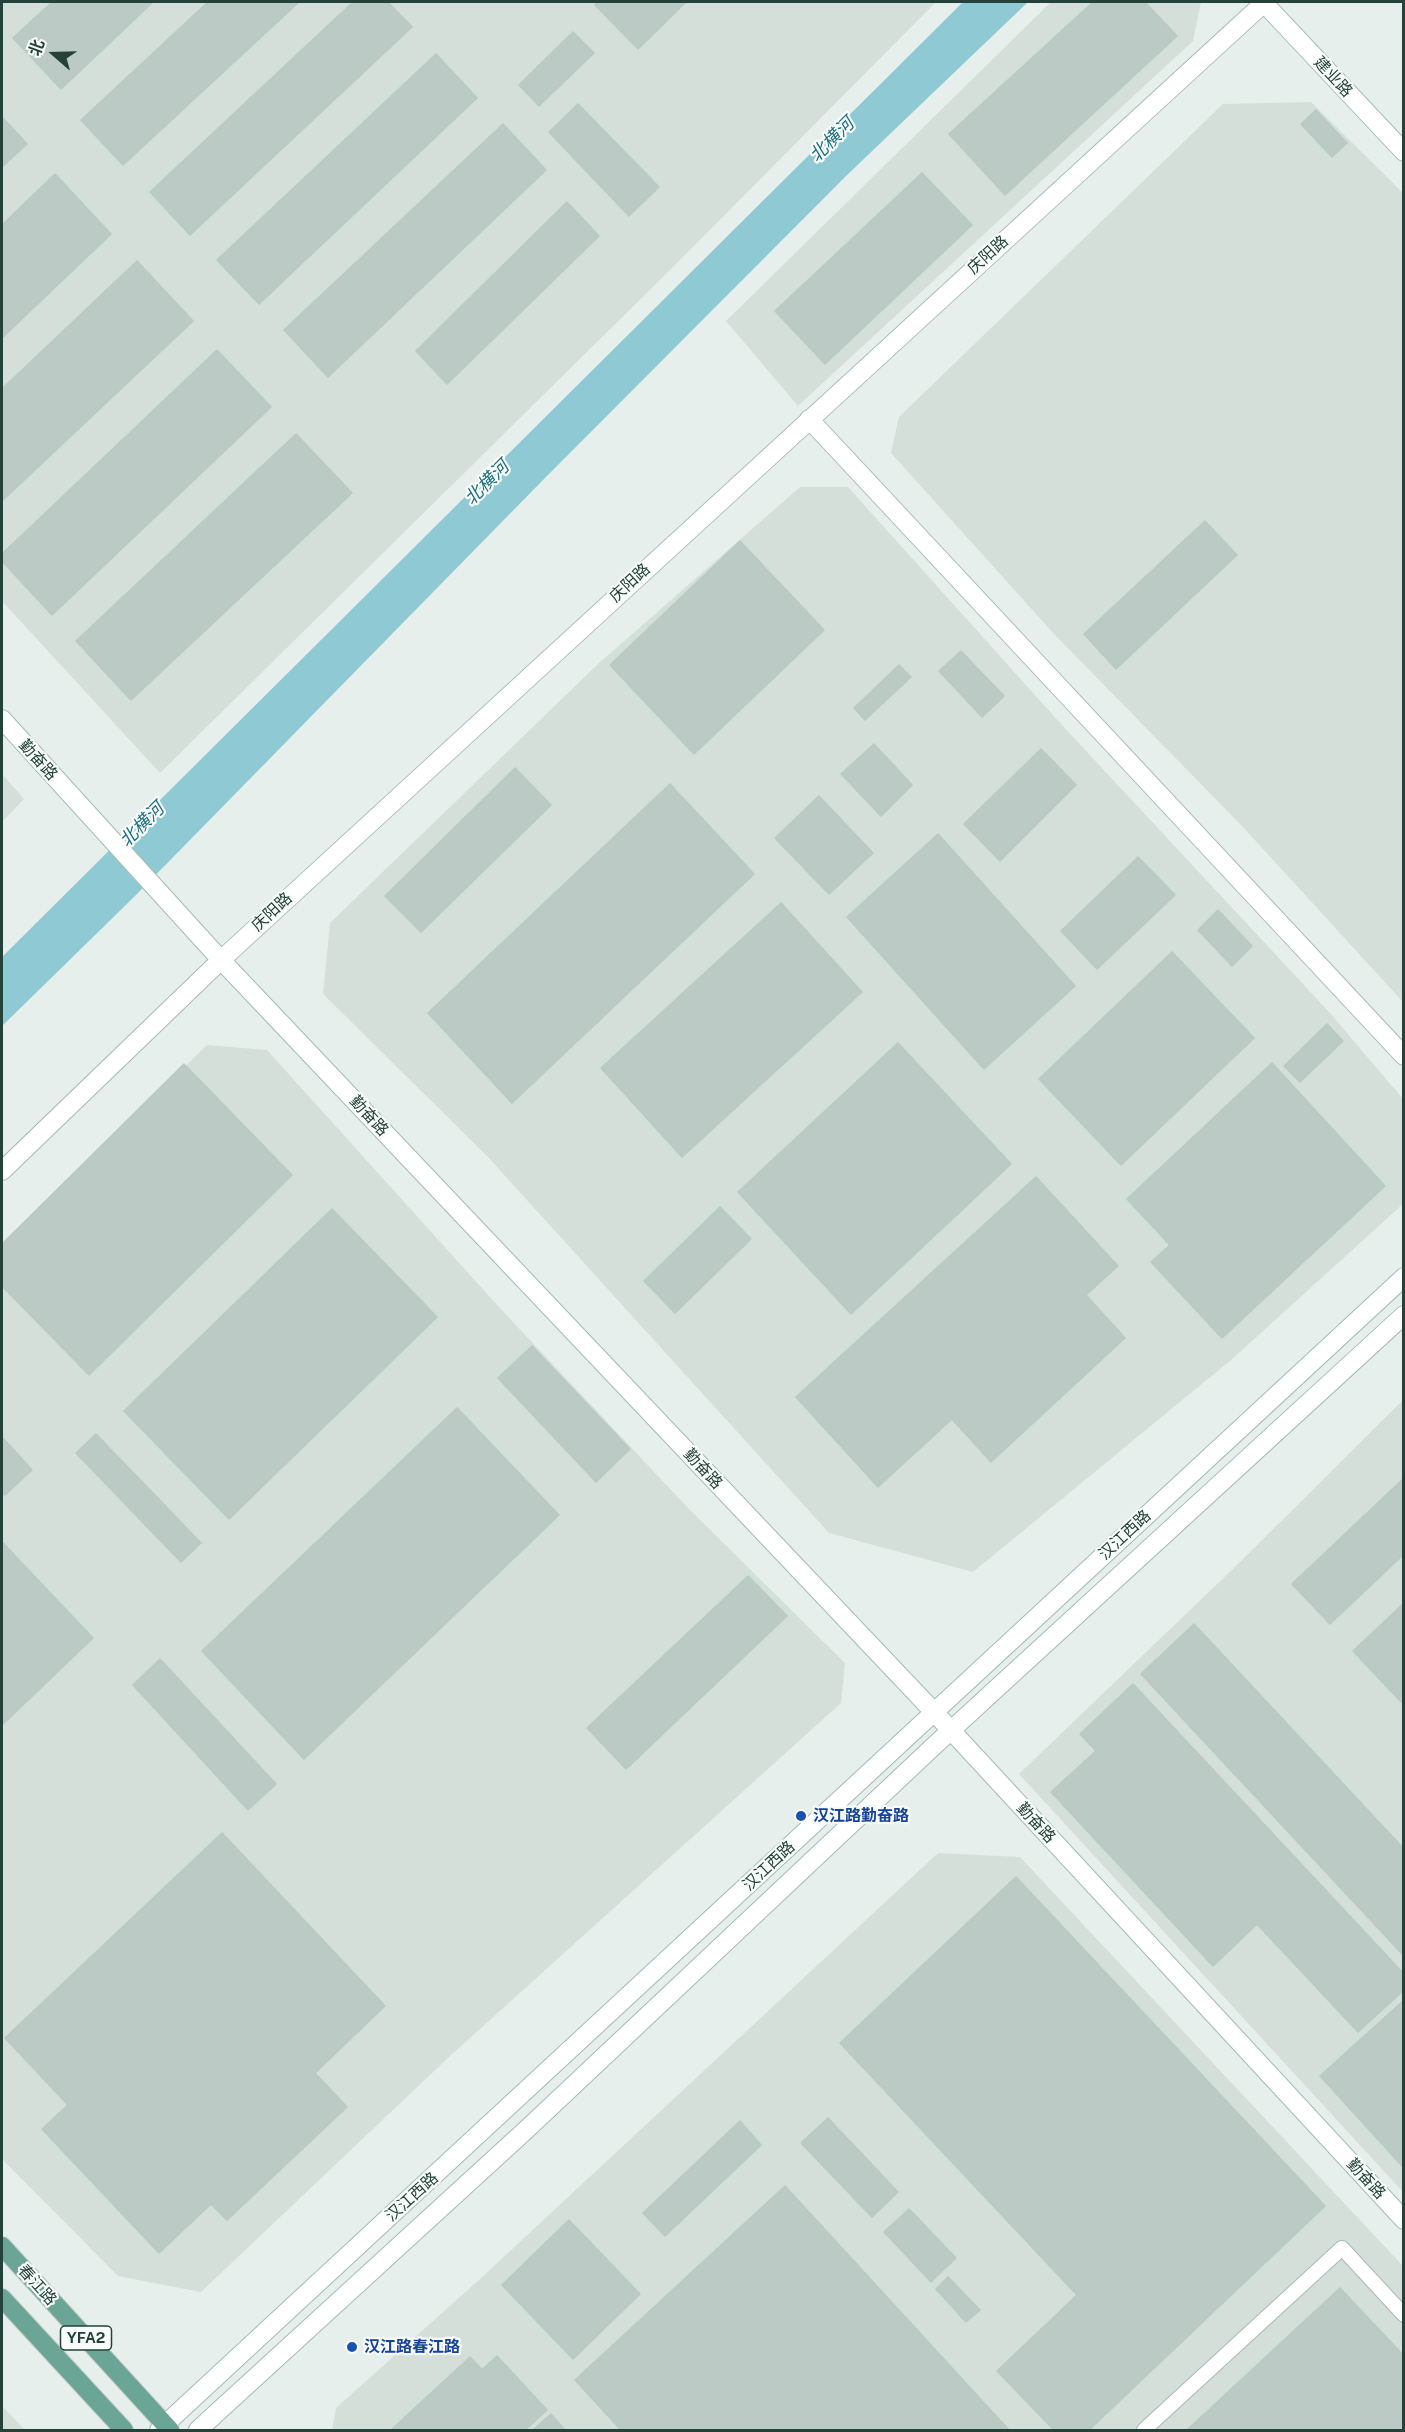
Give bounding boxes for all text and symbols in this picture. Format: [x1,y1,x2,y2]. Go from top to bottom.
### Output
north arrow [24,24,84,84]
text: 北 [25,37,48,58]
street label: 建业路 [1310,53,1356,101]
water label: 北横河 [805,113,859,167]
street label: 庆阳路 [964,232,1012,278]
water label: 北横河 [460,456,514,510]
street label: 庆阳路 [606,560,654,606]
street label: 勤奋路 [15,736,61,784]
water label: 北横河 [115,798,169,852]
street label: 庆阳路 [248,889,296,935]
street label: 勤奋路 [346,1092,392,1140]
street label: 勤奋路 [680,1445,726,1493]
street label: 汉江西路 [1095,1506,1155,1564]
street label: 勤奋路 [1013,1799,1059,1847]
place label: 汉江路勤奋路 [813,1806,909,1826]
marker: 汉江路勤奋路 [794,1809,808,1823]
street label: 汉江西路 [739,1837,799,1895]
street label: 勤奋路 [1343,2155,1389,2203]
street label: 汉江西路 [382,2168,442,2226]
street label: 春江路 [14,2261,60,2309]
road number: YFA2 [60,2326,112,2350]
place label: 汉江路春江路 [364,2337,460,2357]
marker: 汉江路春江路 [345,2340,359,2354]

